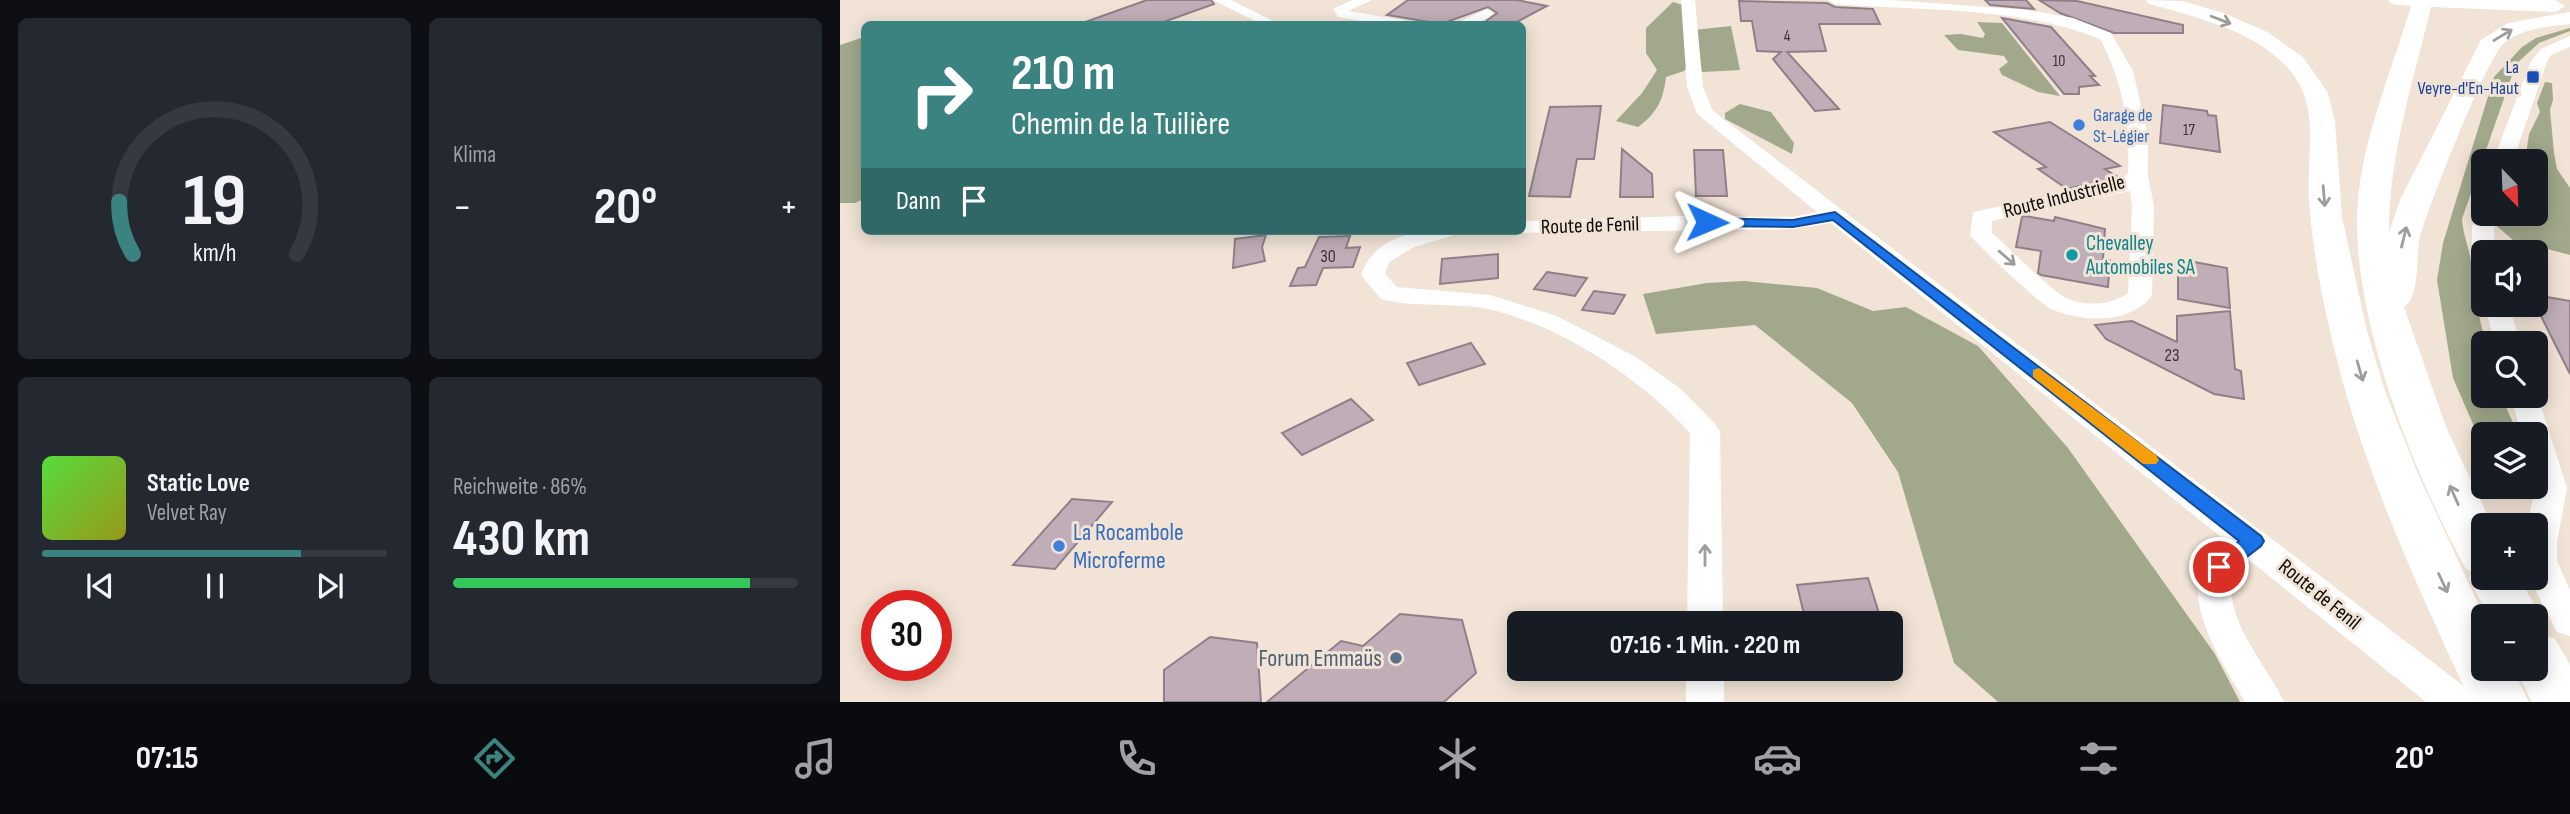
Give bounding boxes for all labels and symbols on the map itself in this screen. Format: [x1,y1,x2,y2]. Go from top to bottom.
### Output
one-way arrow [2209,15,2231,28]
house number: 4 [1784,27,1791,46]
one-way arrow [2492,28,2512,42]
house number: 10 [2053,52,2065,71]
place label: La Veyre-d'En-Haut [2417,57,2519,99]
marker: La Veyre-d'En-Haut [2525,69,2541,85]
place label: Garage de St-Légier [2093,105,2153,147]
marker: Garage de St-Légier [2071,117,2087,133]
house number: 17 [2183,121,2196,140]
north arrow [2471,149,2548,226]
street label: Route Industrielle [2001,169,2127,224]
position arrow [1670,185,1744,259]
one-way arrow [2318,185,2331,207]
street label: Route de Fenil [1540,211,1640,240]
one-way arrow [2398,226,2411,249]
place label: Chevalley Automobiles SA [2085,231,2196,280]
house number: 30 [1320,246,1336,267]
marker: Chevalley Automobiles SA [2064,247,2080,263]
one-way arrow [1998,250,2016,266]
house number: 23 [2165,345,2180,366]
one-way arrow [2354,360,2367,382]
one-way arrow [2447,484,2460,506]
place label: La Rocambole Microferme [1073,518,1184,575]
pin [2189,537,2249,597]
marker: La Rocambole Microferme [1051,538,1067,554]
one-way arrow [1698,544,1712,567]
street label: Route de Fenil [2274,554,2366,635]
one-way arrow [2436,572,2450,593]
speed limit sign: 30 [861,590,952,681]
place label: Forum Emmaüs [1259,644,1382,673]
marker: Forum Emmaüs [1388,650,1404,666]

